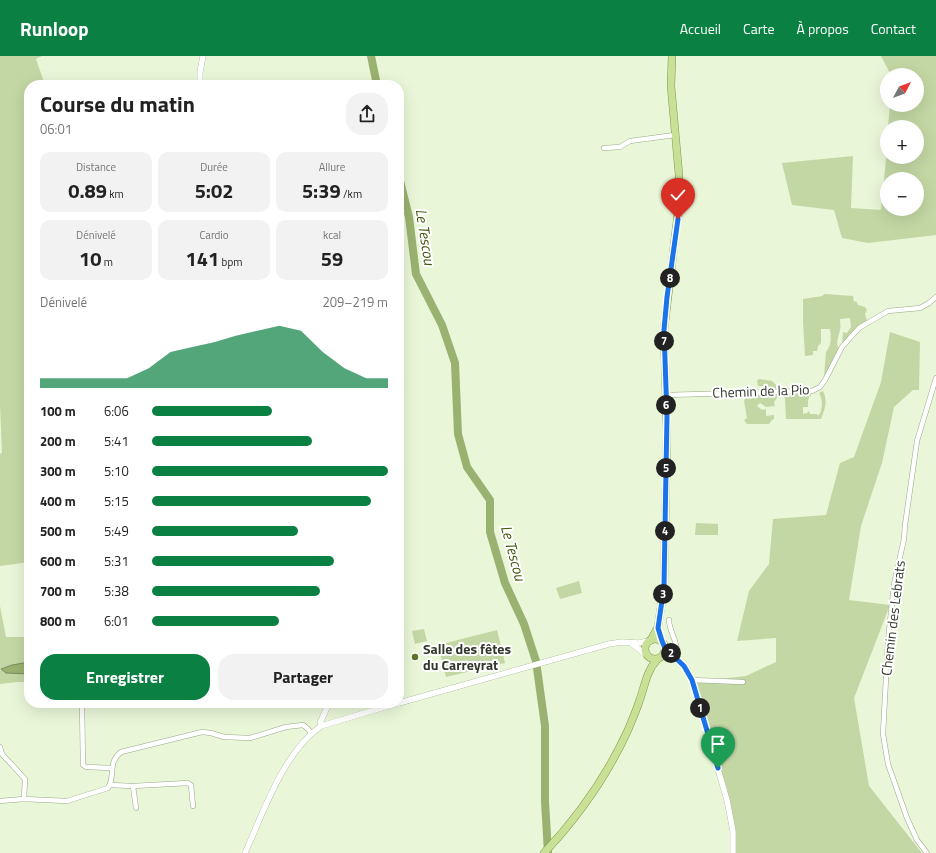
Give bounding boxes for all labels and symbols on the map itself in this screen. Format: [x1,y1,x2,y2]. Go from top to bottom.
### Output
north arrow [880,68,924,112]
pin [661,178,695,219]
water label: Le Tescou [410,207,442,268]
pin: 8 [660,268,680,288]
pin: 7 [654,331,674,351]
street label: Chemin de la Pio [712,378,810,403]
pin: 6 [656,395,676,415]
pin: 5 [656,458,676,478]
pin: 4 [655,521,675,541]
water label: Le Tescou [495,523,532,585]
street label: Chemin des Lebrats [875,559,910,677]
pin: 3 [653,584,673,604]
place label: Salle des fêtes du Carreyrat [423,638,511,675]
pin: 2 [661,643,681,663]
marker: Salle des fêtes du Carreyrat [410,652,420,662]
pin: 1 [690,698,710,718]
pin [701,727,735,768]

